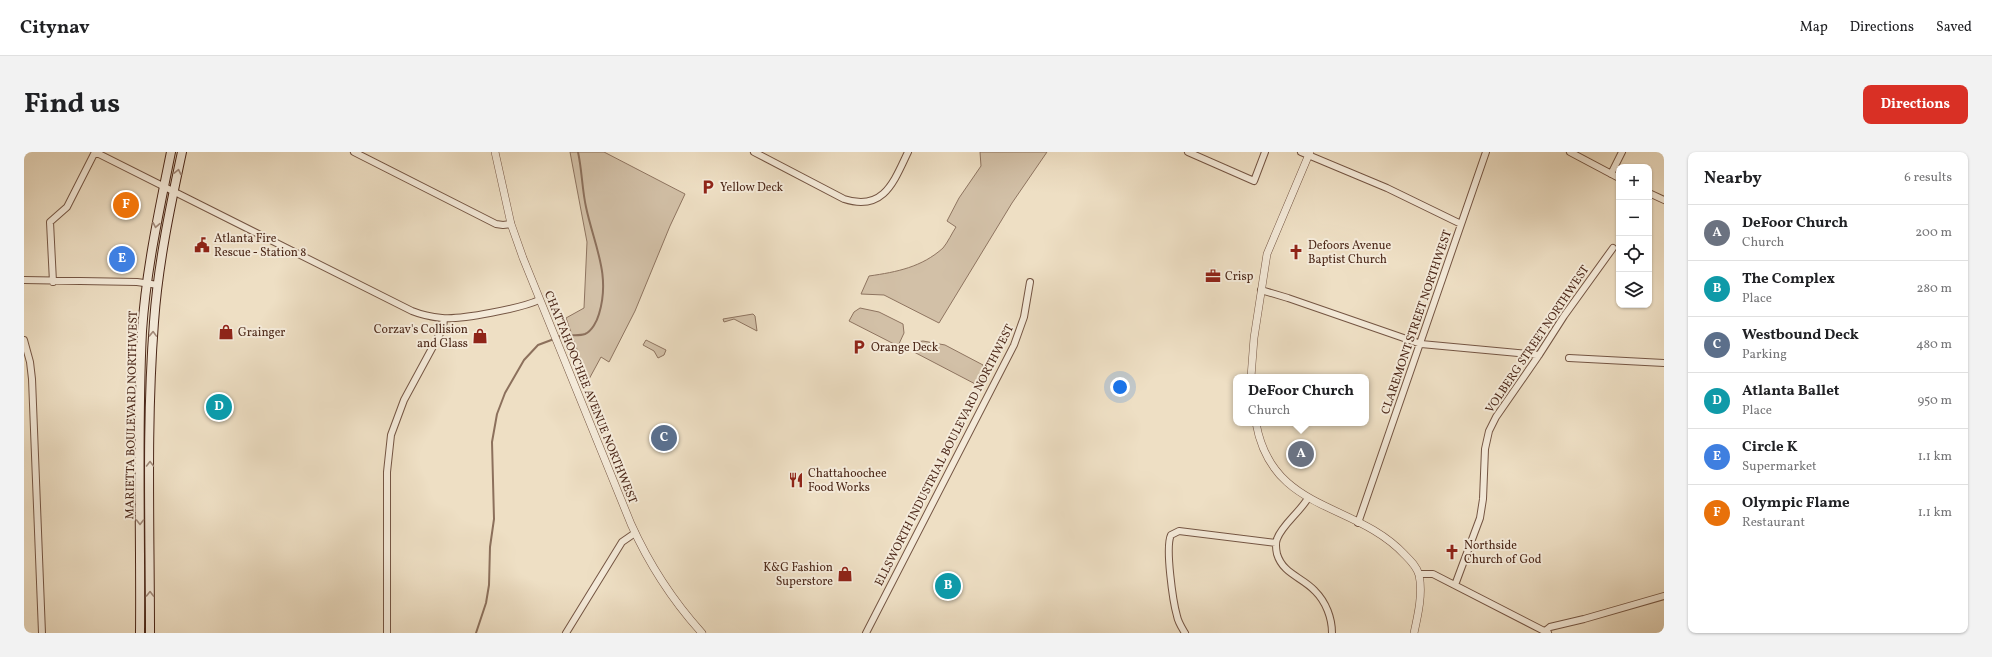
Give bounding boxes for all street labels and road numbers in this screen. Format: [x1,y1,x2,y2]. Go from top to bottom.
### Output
street label: CLAREMONT STREET NORTHWEST [1378,228,1456,417]
street label: VOLBERG STREET NORTHWEST [1482,263,1593,417]
street label: CHATTAHOOCHEE AVENUE NORTHWEST [540,289,640,506]
street label: MARIETTA BOULEVARD NORTHWEST [122,311,142,520]
street label: ELLSWORTH INDUSTRIAL BOULEVARD NORTHWEST [871,322,1017,588]

